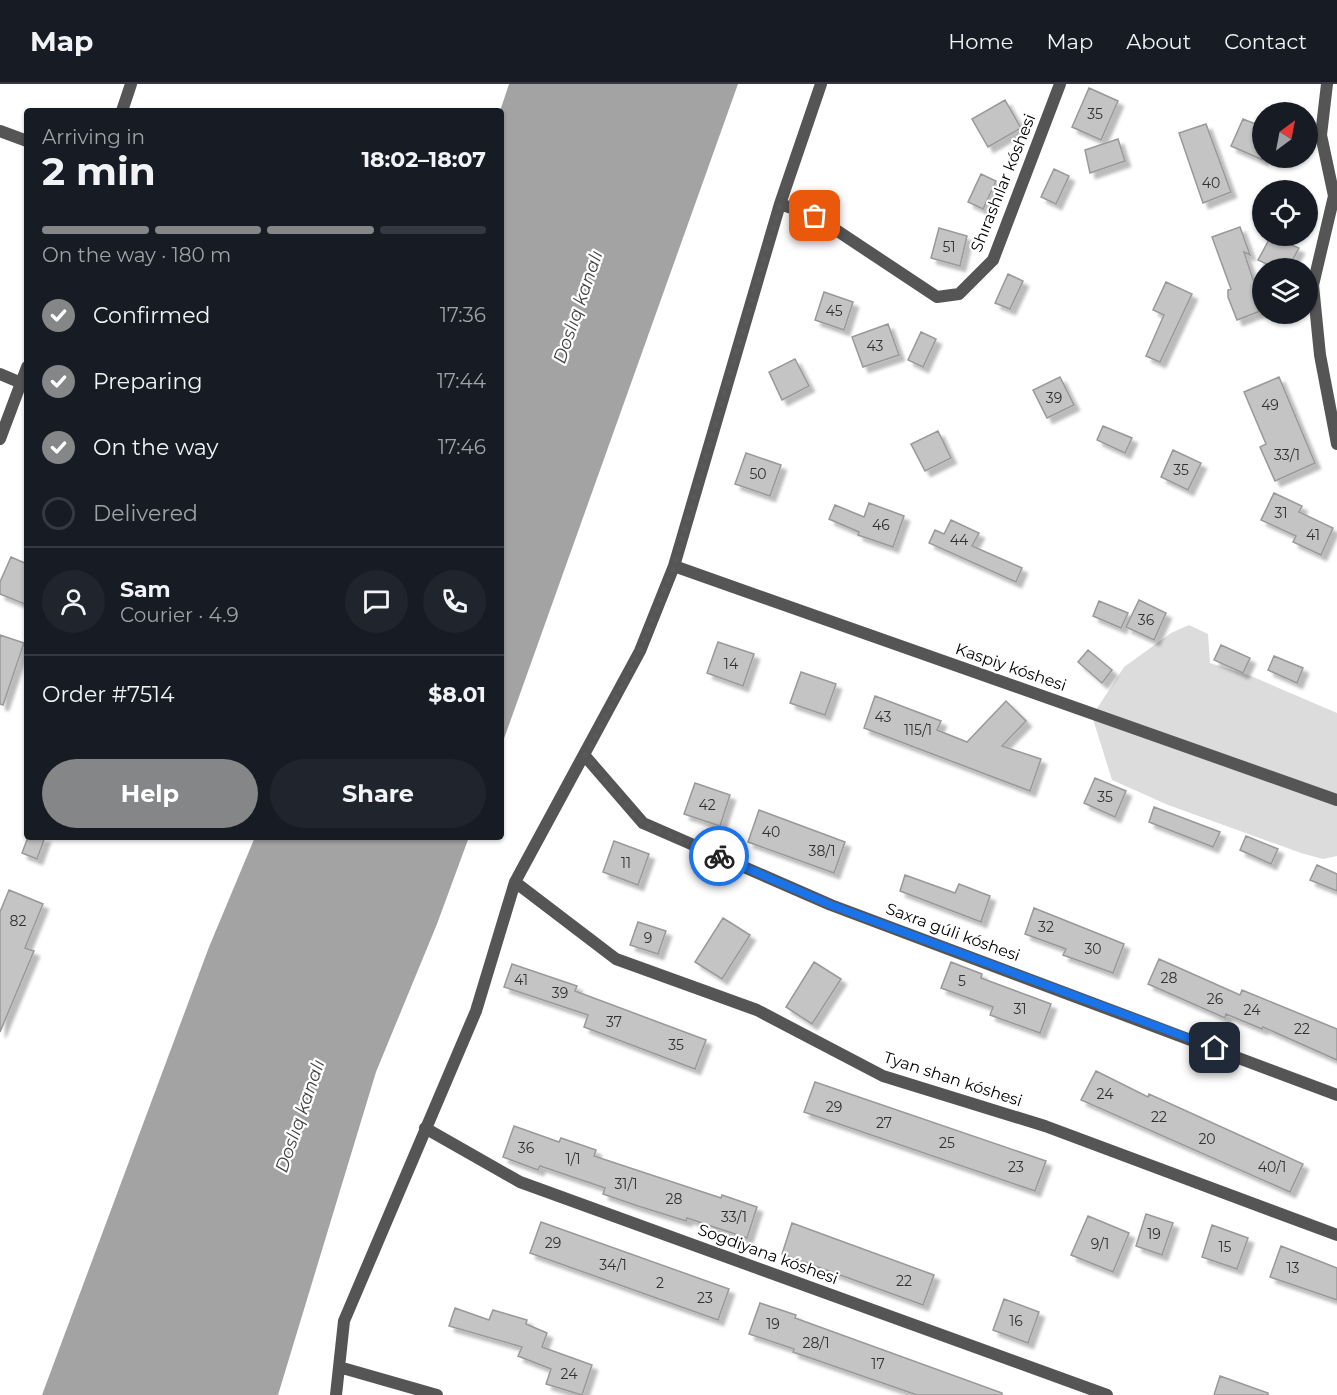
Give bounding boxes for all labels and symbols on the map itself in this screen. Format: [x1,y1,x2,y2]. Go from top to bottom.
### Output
north arrow [1252,102,1318,168]
house number: 35 [1087,105,1103,123]
street label: Shırashılar kóshesi [967,111,1039,255]
house number: 40 [1202,174,1220,192]
pin [789,190,840,241]
house number: 51 [943,238,955,256]
water label: Doslıq kanalı [548,248,608,366]
house number: 45 [825,302,843,320]
house number: 43 [867,337,884,355]
house number: 39 [1046,389,1062,407]
house number: 49 [1261,396,1279,414]
house number: 33/1 [1274,446,1300,464]
house number: 35 [1173,461,1189,479]
house number: 50 [749,465,767,483]
house number: 31 [1275,504,1287,522]
house number: 46 [872,516,890,534]
house number: 41 [1306,526,1320,544]
house number: 44 [950,531,969,549]
house number: 36 [1138,611,1155,629]
street label: Kaspiy kóshesi [953,639,1069,695]
house number: 14 [724,655,739,673]
house number: 43 [875,708,892,726]
house number: 115/1 [904,721,932,739]
house number: 35 [1097,788,1113,806]
house number: 42 [698,796,716,814]
house number: 40 [762,823,780,841]
courier [689,826,749,886]
house number: 38/1 [809,842,836,860]
house number: 11 [621,854,631,872]
street label: Saxra gúli kóshesi [883,899,1023,965]
house number: 82 [10,912,26,930]
house number: 32 [1038,918,1054,936]
house number: 9 [644,929,652,947]
house number: 30 [1084,940,1102,958]
house number: 28 [1161,969,1178,987]
house number: 41 [514,971,528,989]
house number: 5 [958,972,966,990]
house number: 39 [552,984,568,1002]
house number: 26 [1207,990,1224,1008]
house number: 31 [1014,1000,1026,1018]
house number: 24 [1244,1001,1261,1019]
house number: 37 [606,1013,622,1031]
house number: 22 [1294,1020,1310,1038]
pin [1189,1022,1240,1073]
house number: 35 [668,1036,684,1054]
street label: Tyan shan kóshesi [881,1048,1025,1110]
water label: Doslıq kanalı [270,1057,330,1175]
house number: 24 [1097,1085,1114,1103]
house number: 29 [826,1098,842,1116]
house number: 22 [1151,1108,1167,1126]
house number: 27 [876,1114,892,1132]
house number: 20 [1198,1130,1216,1148]
house number: 25 [939,1134,955,1152]
house number: 36 [518,1139,535,1157]
house number: 1/1 [565,1150,581,1168]
house number: 23 [1008,1158,1024,1176]
house number: 40/1 [1258,1158,1286,1176]
house number: 31/1 [614,1175,638,1193]
house number: 28 [666,1190,683,1208]
house number: 33/1 [721,1208,747,1226]
street label: Sogdiyana kóshesi [695,1220,841,1288]
house number: 19 [1147,1225,1161,1243]
house number: 29 [545,1234,561,1252]
house number: 9/1 [1091,1235,1109,1253]
house number: 15 [1219,1238,1232,1256]
house number: 34/1 [599,1256,627,1274]
house number: 13 [1287,1259,1300,1277]
house number: 22 [896,1272,912,1290]
house number: 2 [656,1274,664,1292]
house number: 23 [697,1289,713,1307]
house number: 16 [1009,1312,1023,1330]
house number: 19 [766,1315,780,1333]
house number: 28/1 [802,1334,830,1352]
house number: 17 [871,1355,885,1373]
house number: 24 [561,1365,578,1383]

